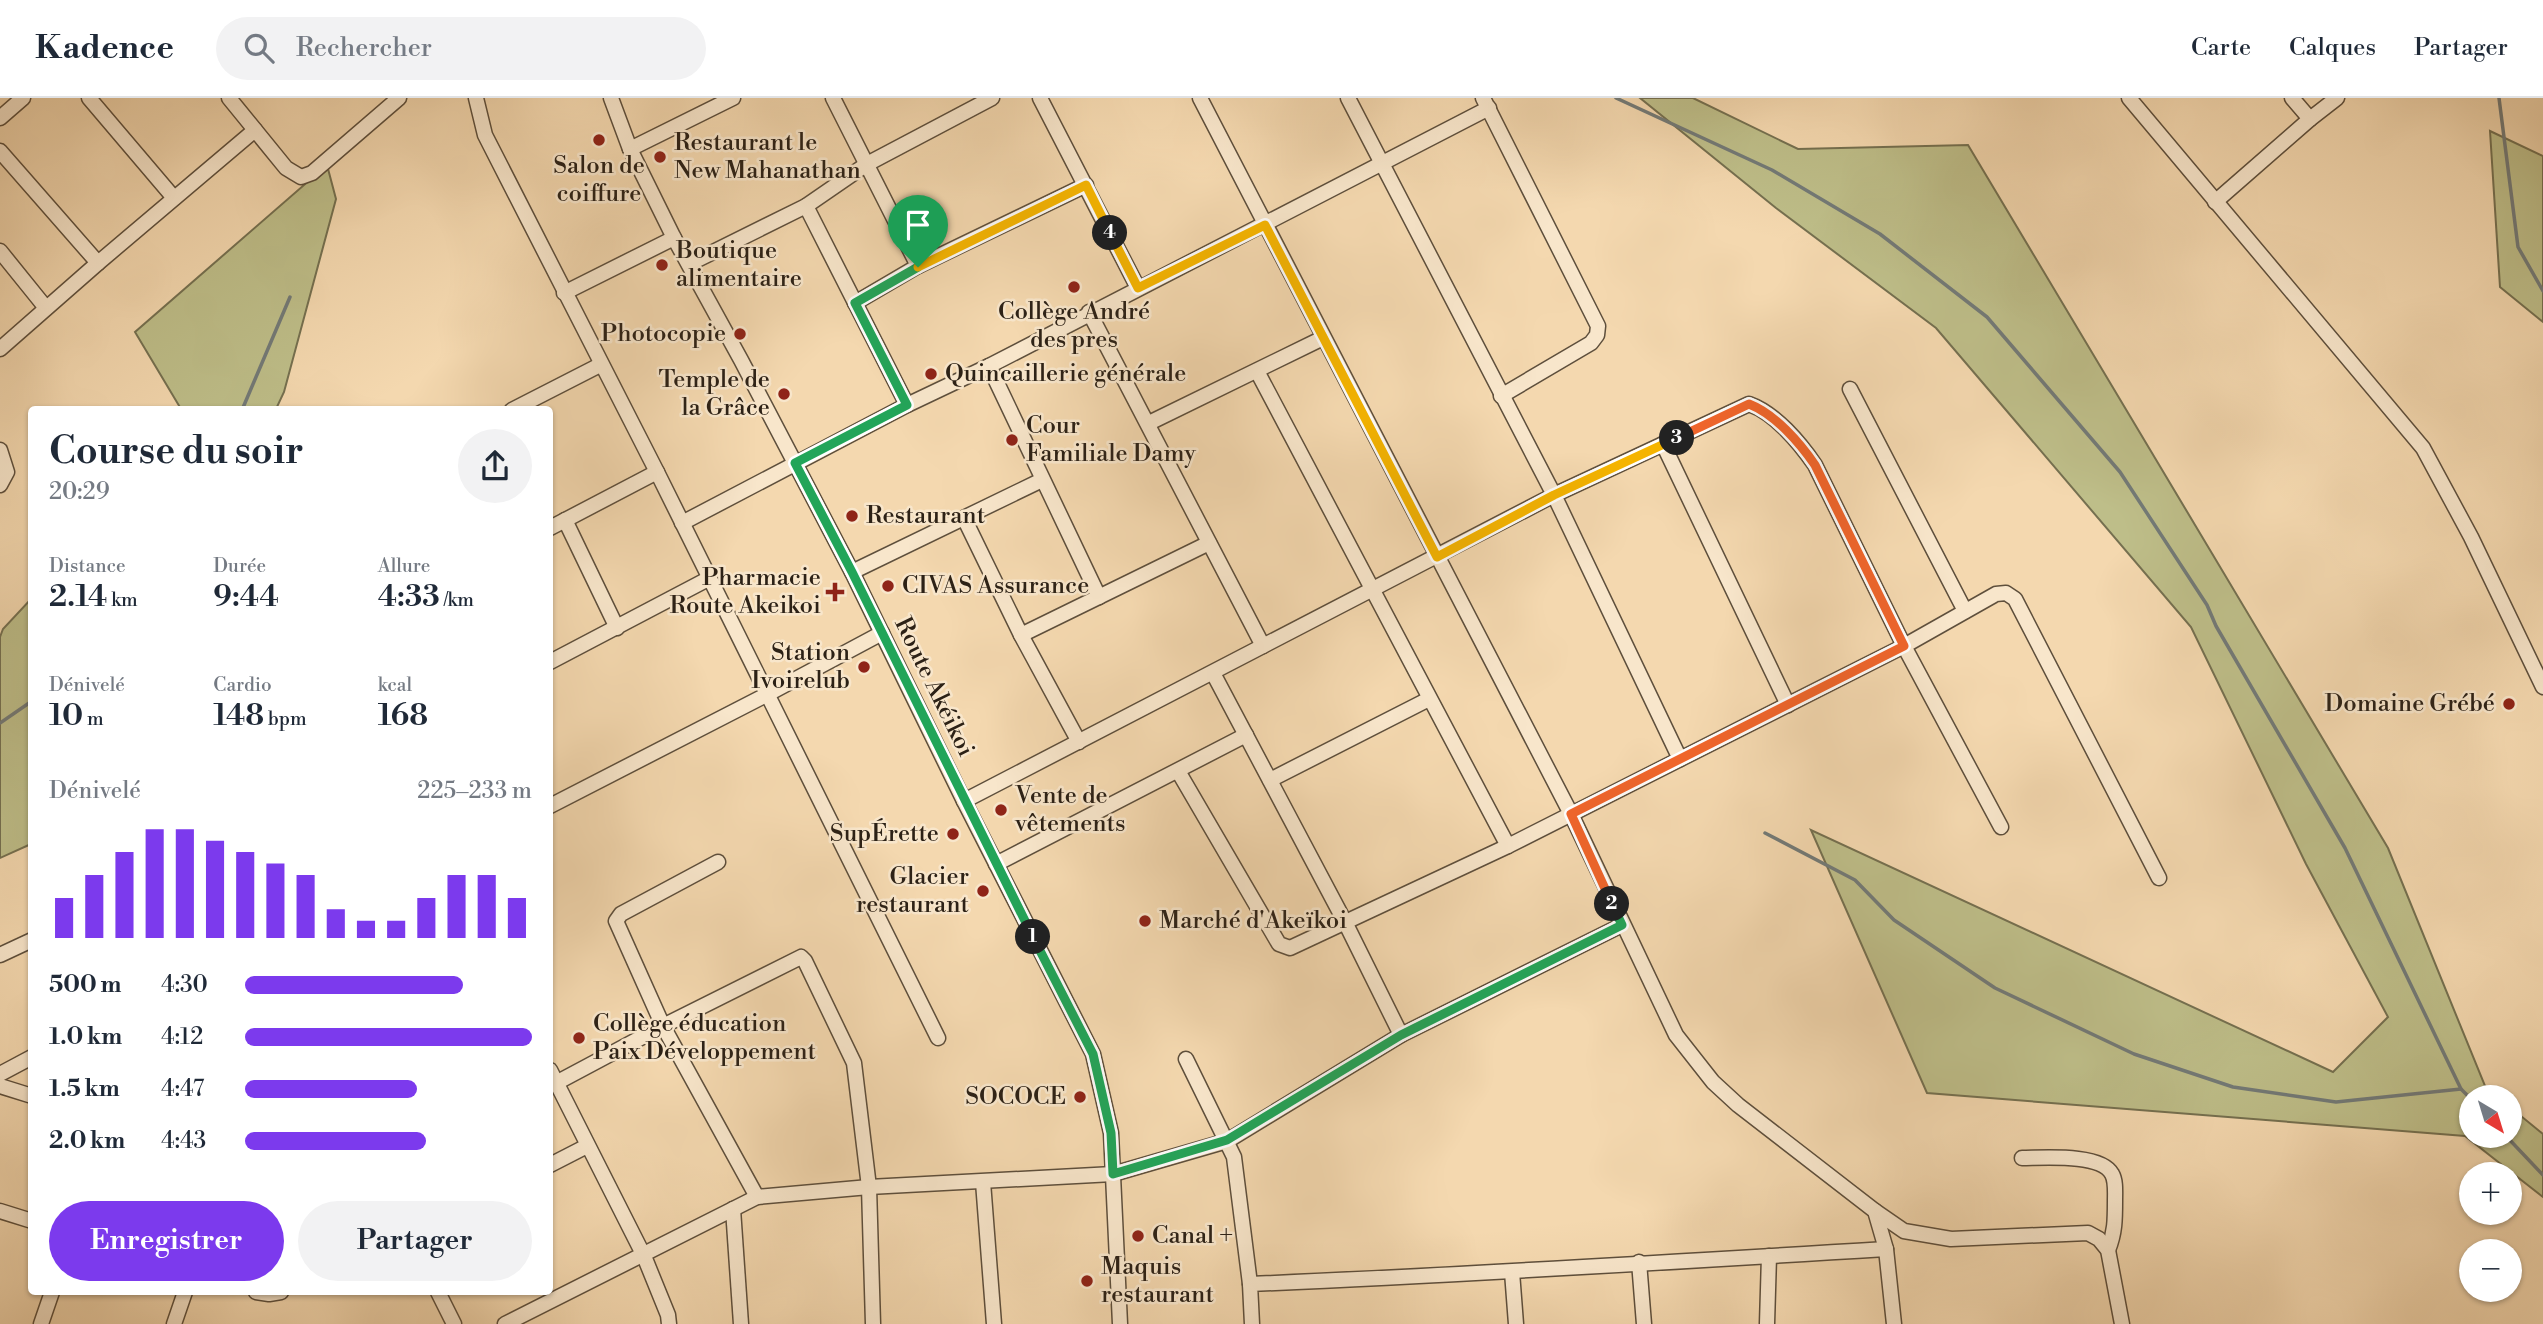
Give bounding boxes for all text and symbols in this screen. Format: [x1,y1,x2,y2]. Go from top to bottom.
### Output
search box [216,17,706,80]
text: Kadence [35,28,174,69]
icon: search [240,29,278,67]
text: Rechercher [296,32,432,64]
text: Carte [2191,33,2251,63]
text: Calques [2289,33,2376,63]
text: Partager [2414,33,2508,63]
place label: Restaurant le New Mahanathan [674,128,861,186]
marker: Salon de coiffure [591,132,607,148]
marker: Restaurant le New Mahanathan [652,149,668,165]
place label: Salon de coiffure [553,151,645,209]
pin [888,195,948,267]
icon: arrive [899,206,937,244]
pin: 4 [1092,216,1128,250]
text: 4 [1103,220,1116,244]
place label: Boutique alimentaire [675,236,802,294]
marker: Boutique alimentaire [654,257,670,273]
marker: Collège André des pres [1066,279,1082,295]
place label: Collège André des pres [998,297,1150,355]
place label: Photocopie [601,319,726,349]
marker: Photocopie [732,326,748,342]
place label: Quincaillerie générale [945,359,1186,389]
place label: Temple de la Grâce [658,365,770,423]
marker: Quincaillerie générale [923,366,939,382]
marker: Temple de la Grâce [776,386,792,402]
place label: Cour Familiale Damy [1026,411,1196,469]
pin: 3 [1660,420,1694,456]
text: 3 [1671,425,1682,449]
text: Course du soir [49,428,303,475]
button: share [458,429,532,503]
marker: Cour Familiale Damy [1004,432,1020,448]
text: 20:29 [49,478,110,506]
place label: Restaurant [866,501,986,531]
marker: Restaurant [844,508,860,524]
text: Distance [49,554,126,578]
text: Durée [213,554,266,578]
text: Allure [378,554,430,578]
place label: Pharmacie Route Akeikoi [670,563,821,621]
place label: CIVAS Assurance [902,571,1089,601]
text: 2.14 [49,578,107,616]
text: 9:44 [213,578,279,616]
text: 4:33 [378,578,440,616]
marker: CIVAS Assurance [880,578,896,594]
marker: Pharmacie Route Akeikoi [827,584,843,600]
text: km [107,588,138,612]
text: /km [440,588,474,612]
street label: Route Akéikoi [887,612,981,762]
place label: Station Ivoirelub [751,638,850,696]
marker: Station Ivoirelub [856,659,872,675]
text: Dénivelé [49,673,125,697]
text: Cardio [213,673,272,697]
text: kcal [378,673,412,697]
place label: Domaine Grébé [2325,689,2495,719]
marker: Domaine Grébé [2501,696,2517,712]
text: 10 [49,697,83,735]
text: 148 [213,697,264,735]
text: 168 [378,697,428,735]
text: m [83,707,104,731]
text: bpm [264,707,307,731]
text: Dénivelé [49,777,141,805]
text: 225–233 m [417,777,532,805]
place label: Vente de vêtements [1014,781,1126,839]
marker: Vente de vêtements [993,802,1009,818]
place label: SupÉrette [830,818,939,849]
marker: SupÉrette [945,826,961,842]
place label: Glacier restaurant [856,862,970,920]
marker: Glacier restaurant [975,883,991,899]
pin: 2 [1594,886,1630,922]
text: 2 [1606,891,1617,915]
place label: Marché d'Akeïkoi [1159,906,1347,936]
marker: Marché d'Akeïkoi [1137,913,1153,929]
pin: 1 [1016,920,1050,954]
text: 1 [1028,924,1037,948]
text: 500 m [49,971,121,999]
text: 4:30 [161,971,208,999]
place label: Collège éducation Paix Développement [593,1009,817,1067]
text: 1.0 km [49,1023,122,1051]
text: 4:12 [161,1023,203,1051]
marker: Collège éducation Paix Développement [571,1030,587,1046]
text: 1.5 km [49,1075,120,1103]
text: 4:47 [161,1075,204,1103]
place label: SOCOCE [965,1082,1066,1112]
north arrow [2459,1085,2522,1148]
map controls [2459,1085,2522,1302]
marker: SOCOCE [1072,1089,1088,1105]
text: 2.0 km [49,1127,125,1155]
text: 4:43 [161,1127,206,1155]
button: + [2459,1162,2522,1225]
button: Enregistrer [49,1201,284,1281]
button: Partager [298,1201,532,1281]
place label: Canal + [1152,1221,1233,1251]
marker: Canal + [1130,1228,1146,1244]
button: − [2459,1239,2522,1302]
place label: Maquis restaurant [1101,1252,1214,1310]
marker: Maquis restaurant [1079,1273,1095,1289]

